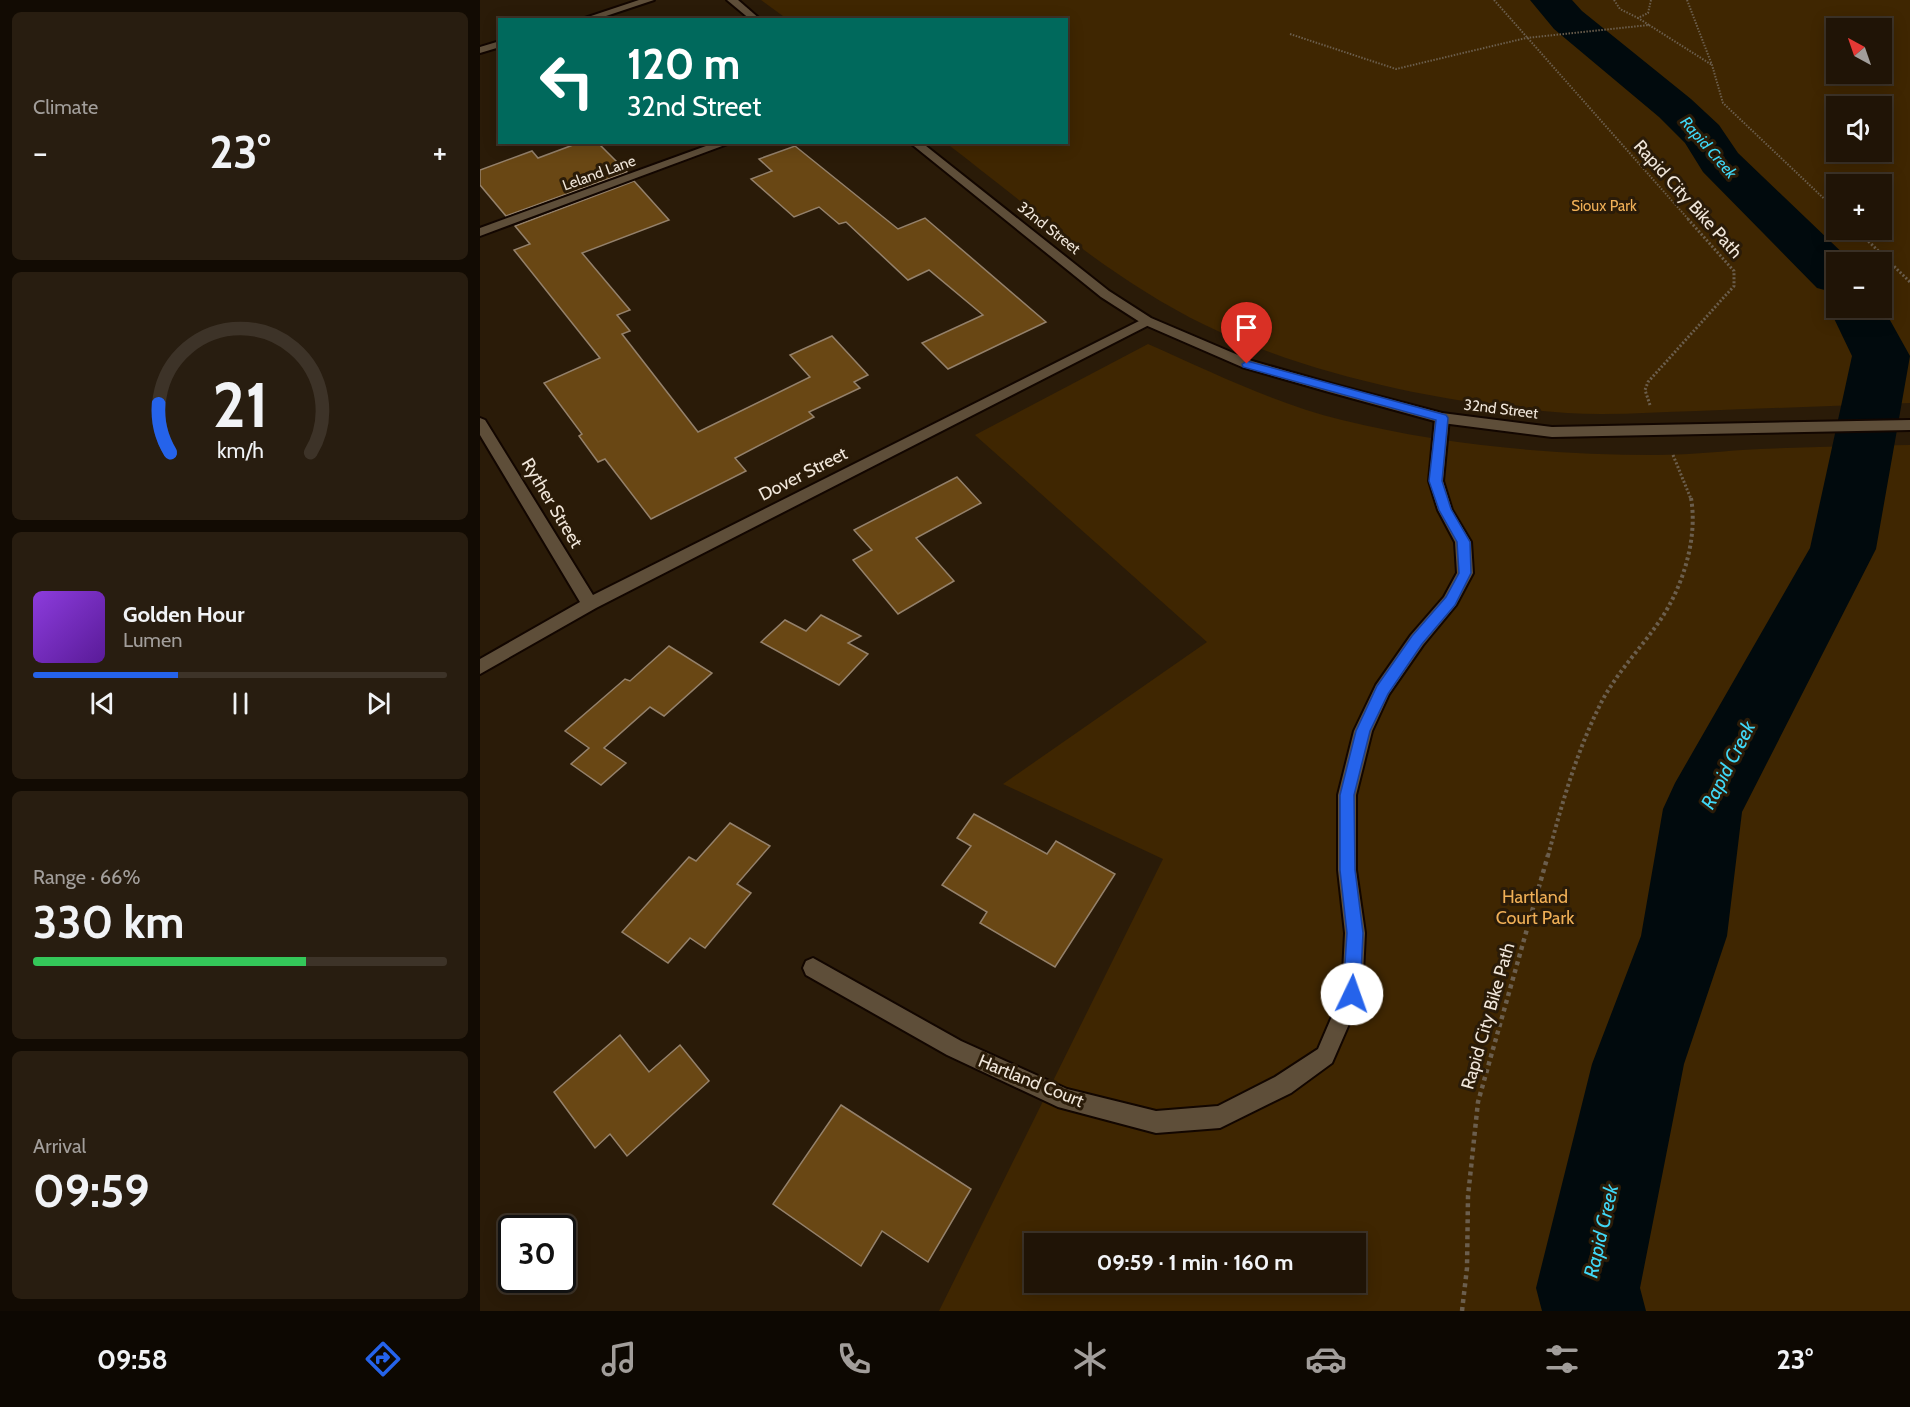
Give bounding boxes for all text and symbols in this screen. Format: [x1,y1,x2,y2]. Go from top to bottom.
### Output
north arrow [1826,18,1892,84]
map controls [1826,18,1892,318]
text: 120 m [627,38,740,90]
icon: left [528,42,606,120]
text: 32nd Street [627,90,761,123]
text: Climate [33,95,98,119]
button: sound [1826,96,1892,162]
water label: Rapid Creek [1676,112,1742,183]
text: 23° [209,125,271,179]
text: − [33,132,48,172]
text: + [432,132,447,172]
street label: Rapid City Bike Path [1629,135,1747,263]
street label: Leland Lane [560,151,638,195]
button: + [1826,174,1892,240]
park label: Sioux Park [1571,197,1637,215]
street label: 32nd Street [1014,198,1084,258]
button: − [1826,252,1892,318]
pin [1221,302,1272,364]
icon: arrive [1230,311,1263,344]
text: 21 [212,367,268,443]
street label: 32nd Street [1463,396,1539,422]
text: km/h [217,437,263,463]
street label: Dover Street [755,442,851,506]
street label: Ryther Street [517,454,587,552]
text: Golden Hour [123,601,244,628]
text: Lumen [123,628,182,652]
icon: previous [86,687,119,720]
icon: pause [224,687,257,720]
icon: next [362,687,395,720]
water label: Rapid Creek [1696,716,1761,813]
text: Range · 66% [33,865,140,889]
park label: Hartland Court Park [1496,886,1575,929]
text: 330 km [33,895,184,949]
street label: Rapid City Bike Path [1457,940,1519,1092]
position arrow [1320,962,1384,1026]
street label: Hartland Court [975,1050,1087,1112]
text: Arrival [33,1134,86,1158]
text: 09:59 [33,1164,150,1218]
water label: Rapid Creek [1579,1180,1624,1280]
speed limit sign: 30 [498,1215,576,1293]
text: 09:59 · 1 min · 160 m [1097,1249,1293,1276]
icon: directions [362,1338,404,1380]
icon: music [598,1338,640,1380]
icon: phone [833,1338,875,1380]
icon: climate [1069,1338,1111,1380]
icon: car [1305,1338,1347,1380]
icon: filters [1541,1338,1583,1380]
text: 09:58 [97,1343,168,1376]
text: 23° [1776,1343,1813,1376]

